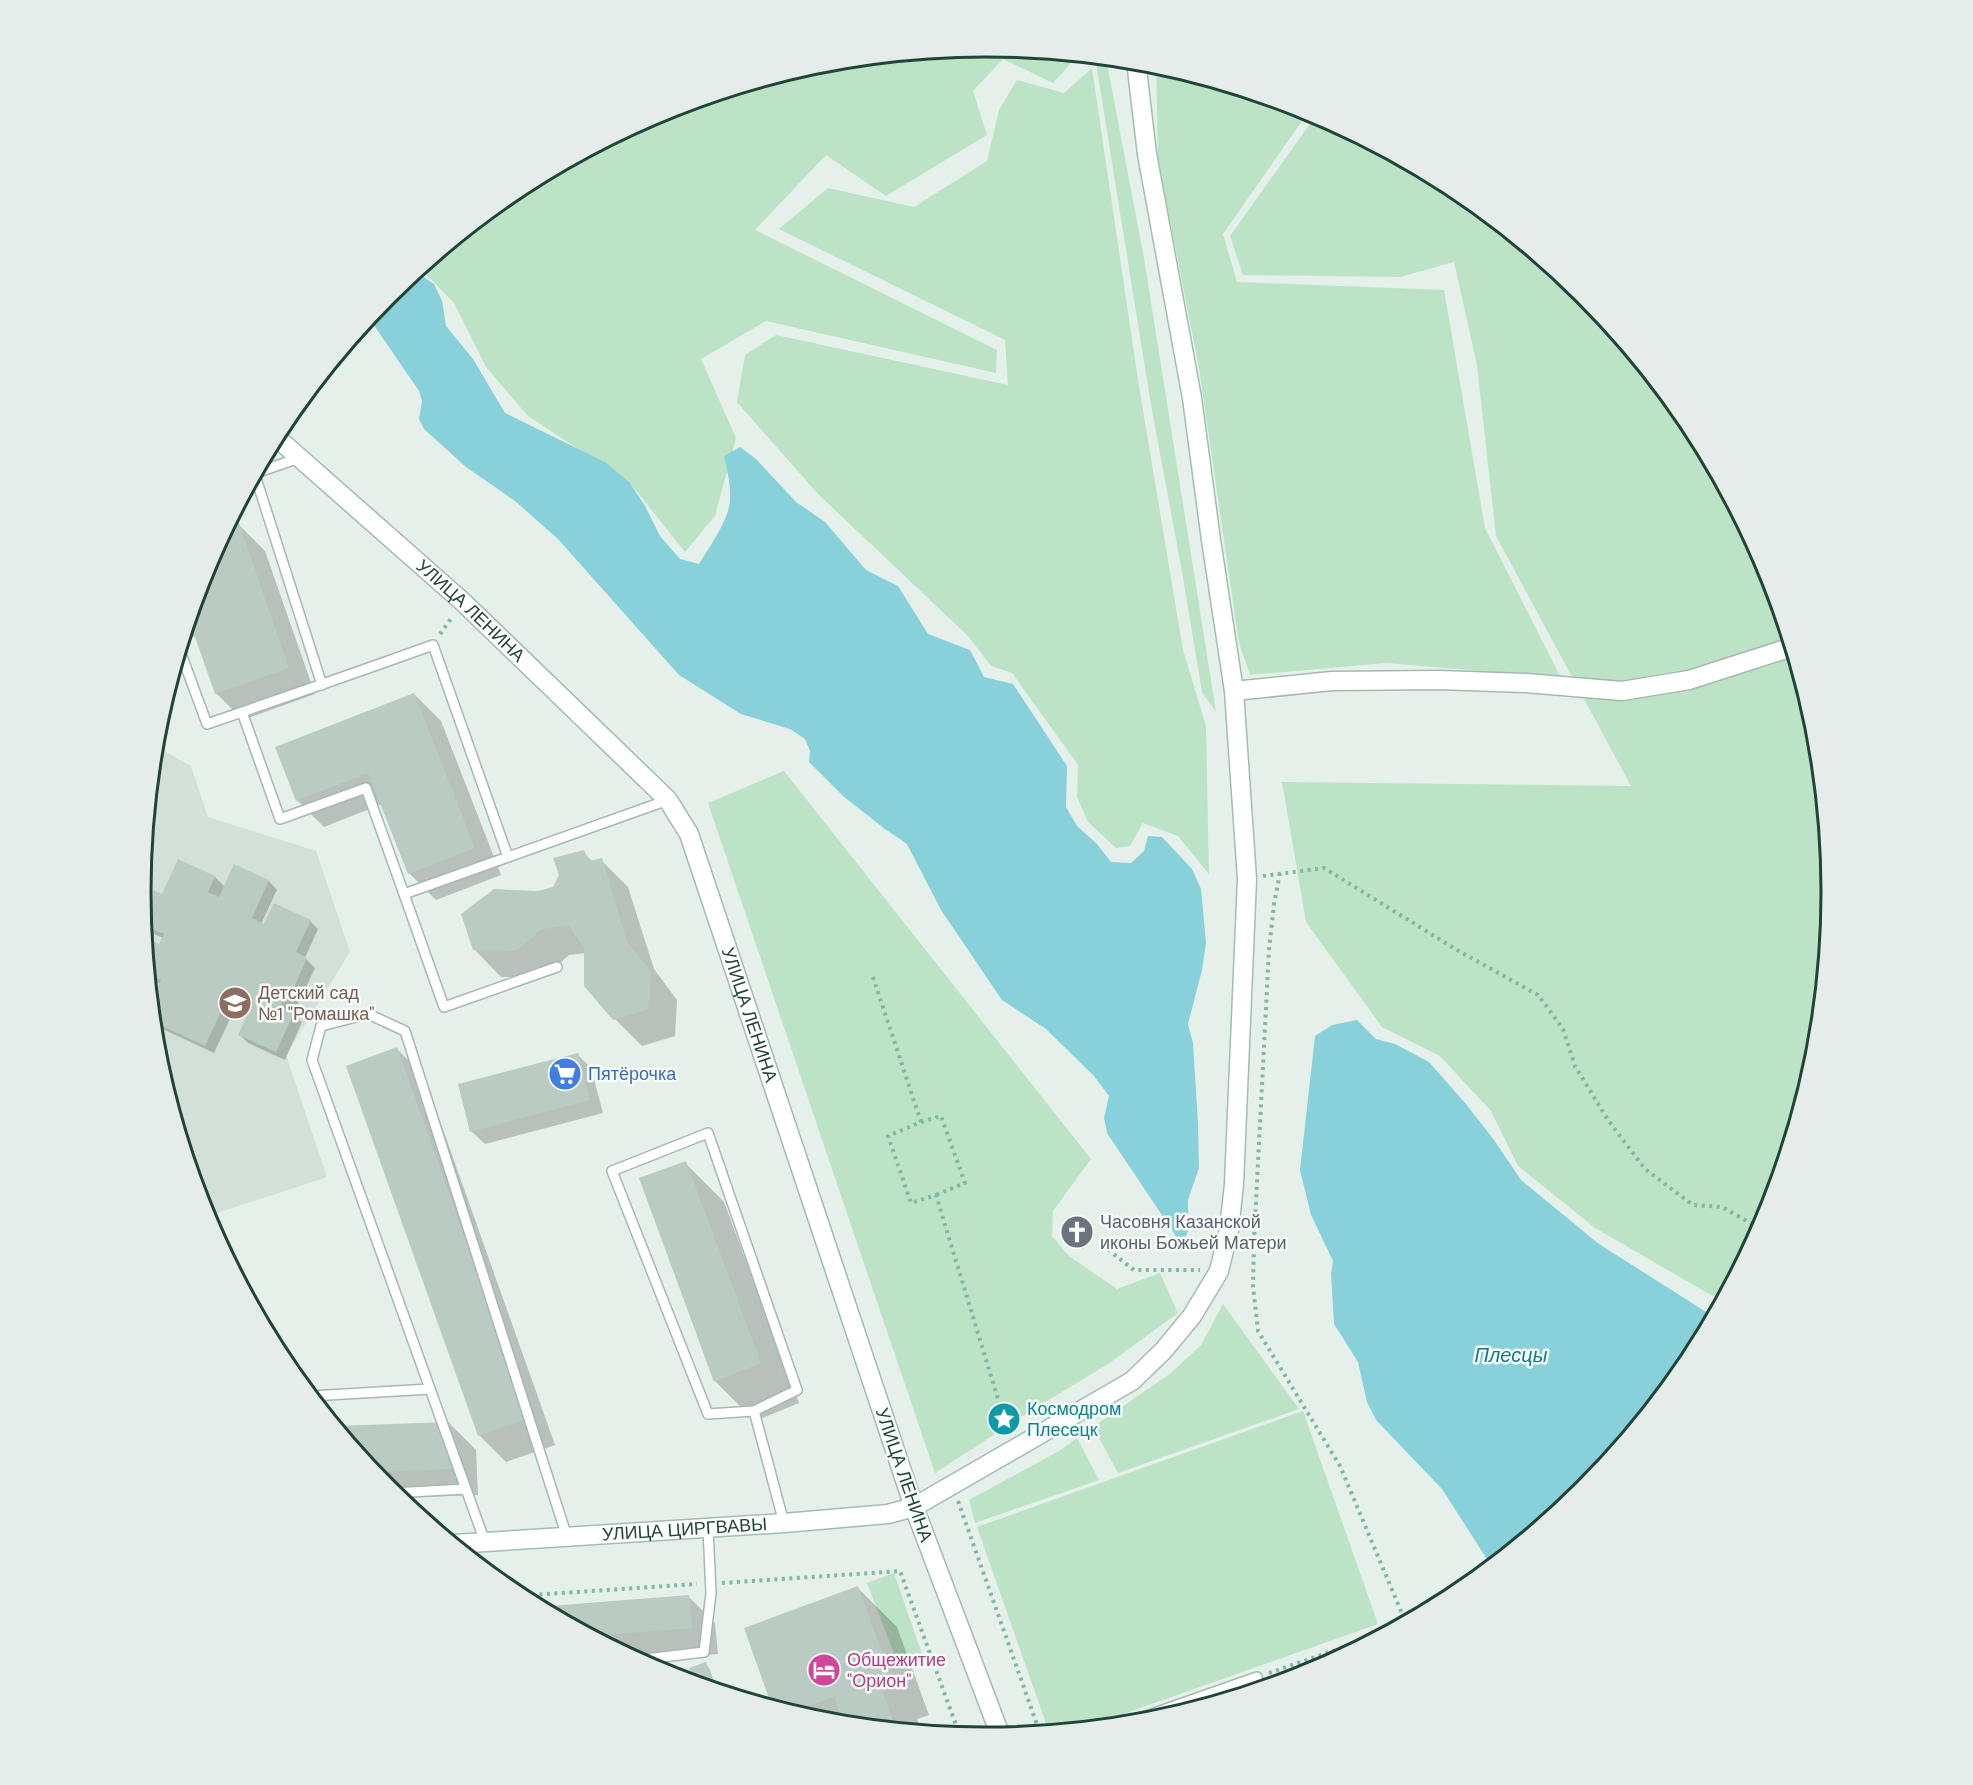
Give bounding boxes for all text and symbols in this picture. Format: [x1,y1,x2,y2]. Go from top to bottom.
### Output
street label: УЛИЦА ЛЕНИНА [411,554,530,668]
street label: УЛИЦА ЛЕНИНА [716,944,783,1085]
place label: Детский сад №1 "Ромашка" [258,981,375,1026]
school or university icon: Детский сад №1 "Ромашка" [217,985,253,1021]
supermarket icon: Пятёрочка [547,1056,583,1092]
place label: Пятёрочка [588,1062,677,1086]
place label: Часовня Казанской иконы Божьей Матери [1100,1210,1287,1255]
church icon: Часовня Казанской иконы Божьей Матери [1059,1214,1095,1250]
water label: Плесцы [1475,1342,1548,1368]
place label: Космодром Плесецк [1027,1397,1121,1442]
place icon: Космодром Плесецк [986,1401,1022,1437]
street label: УЛИЦА ЛЕНИНА [870,1405,938,1545]
street label: УЛИЦА ЦИРГВАВЫ [601,1512,768,1547]
place label: Общежитие "Орион" [847,1648,946,1693]
hotel icon: Общежитие "Орион" [806,1652,842,1688]

